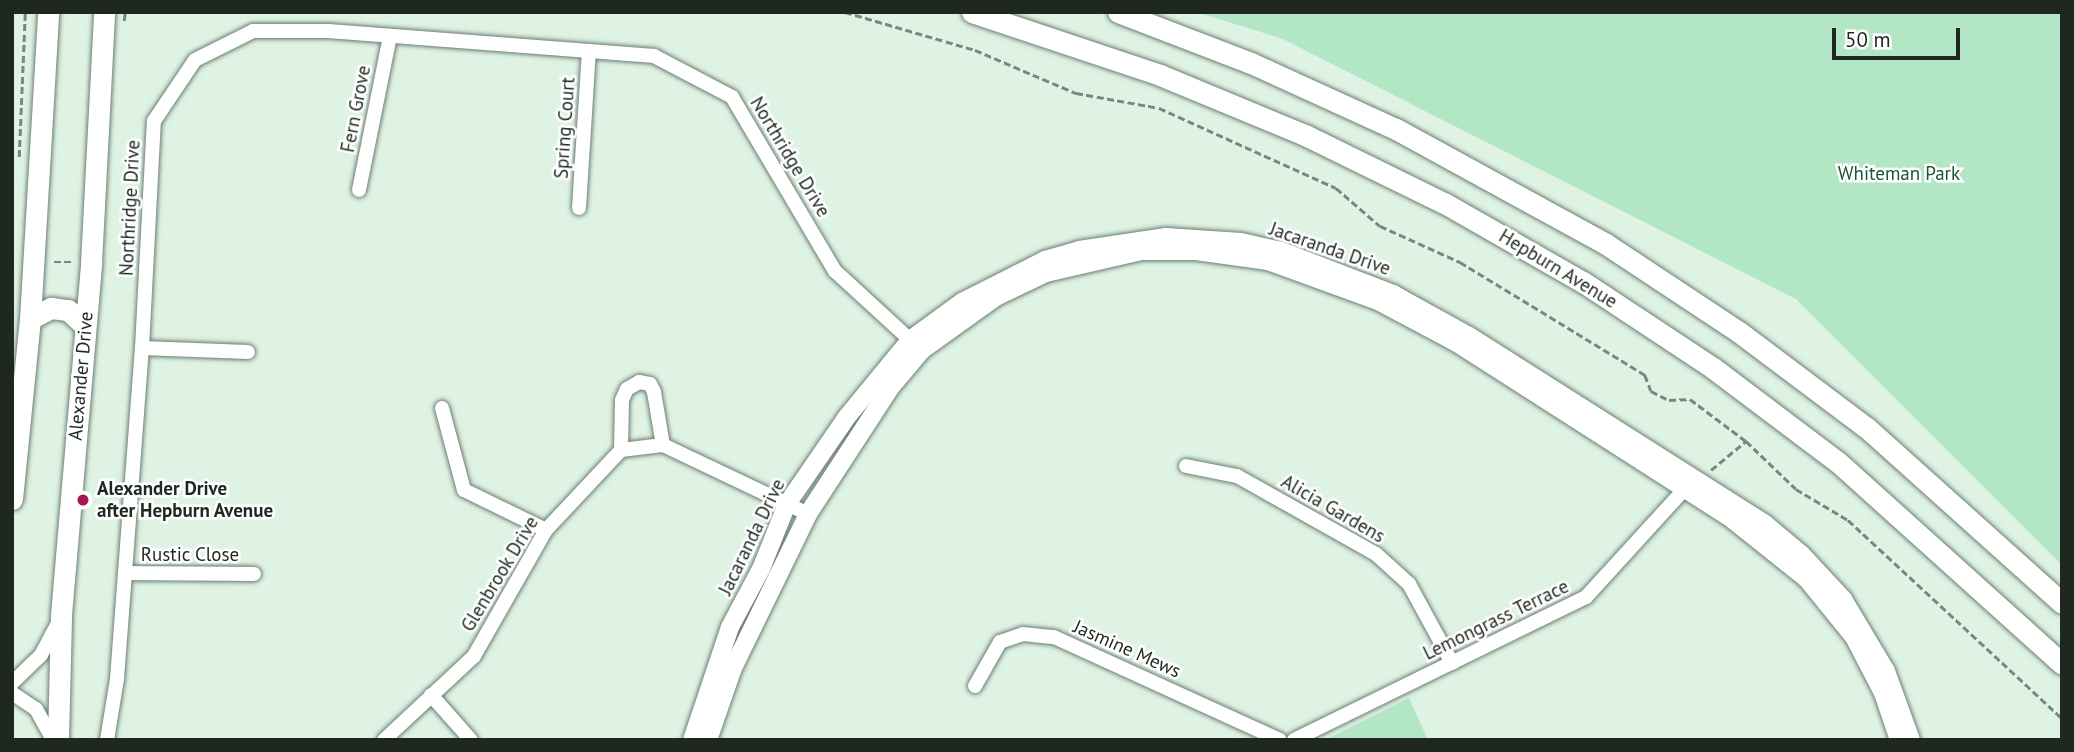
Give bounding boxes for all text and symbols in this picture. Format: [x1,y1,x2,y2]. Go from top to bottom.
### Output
scale bar [1836,14,1964,58]
text: 50 m [1845,26,1891,53]
street label: Fern Grove [336,64,376,154]
street label: Spring Court [550,76,580,180]
street label: Northridge Drive [745,93,835,221]
street label: Northridge Drive [115,139,145,277]
park label: Whiteman Park [1838,163,1960,185]
street label: Jacaranda Drive [1266,218,1394,280]
street label: Hepburn Avenue [1494,225,1622,313]
street label: Alexander Drive [64,311,98,441]
street label: Alicia Gardens [1277,470,1389,548]
street label: Jacaranda Drive [714,475,790,599]
place label: Alexander Drive after Hepburn Avenue [97,478,274,522]
marker: Alexander Drive after Hepburn Avenue [75,492,91,508]
street label: Glenbrook Drive [456,512,544,636]
street label: Rustic Close [141,544,239,566]
street label: Lemongrass Terrace [1419,575,1573,665]
street label: Jasmine Mews [1070,615,1184,683]

